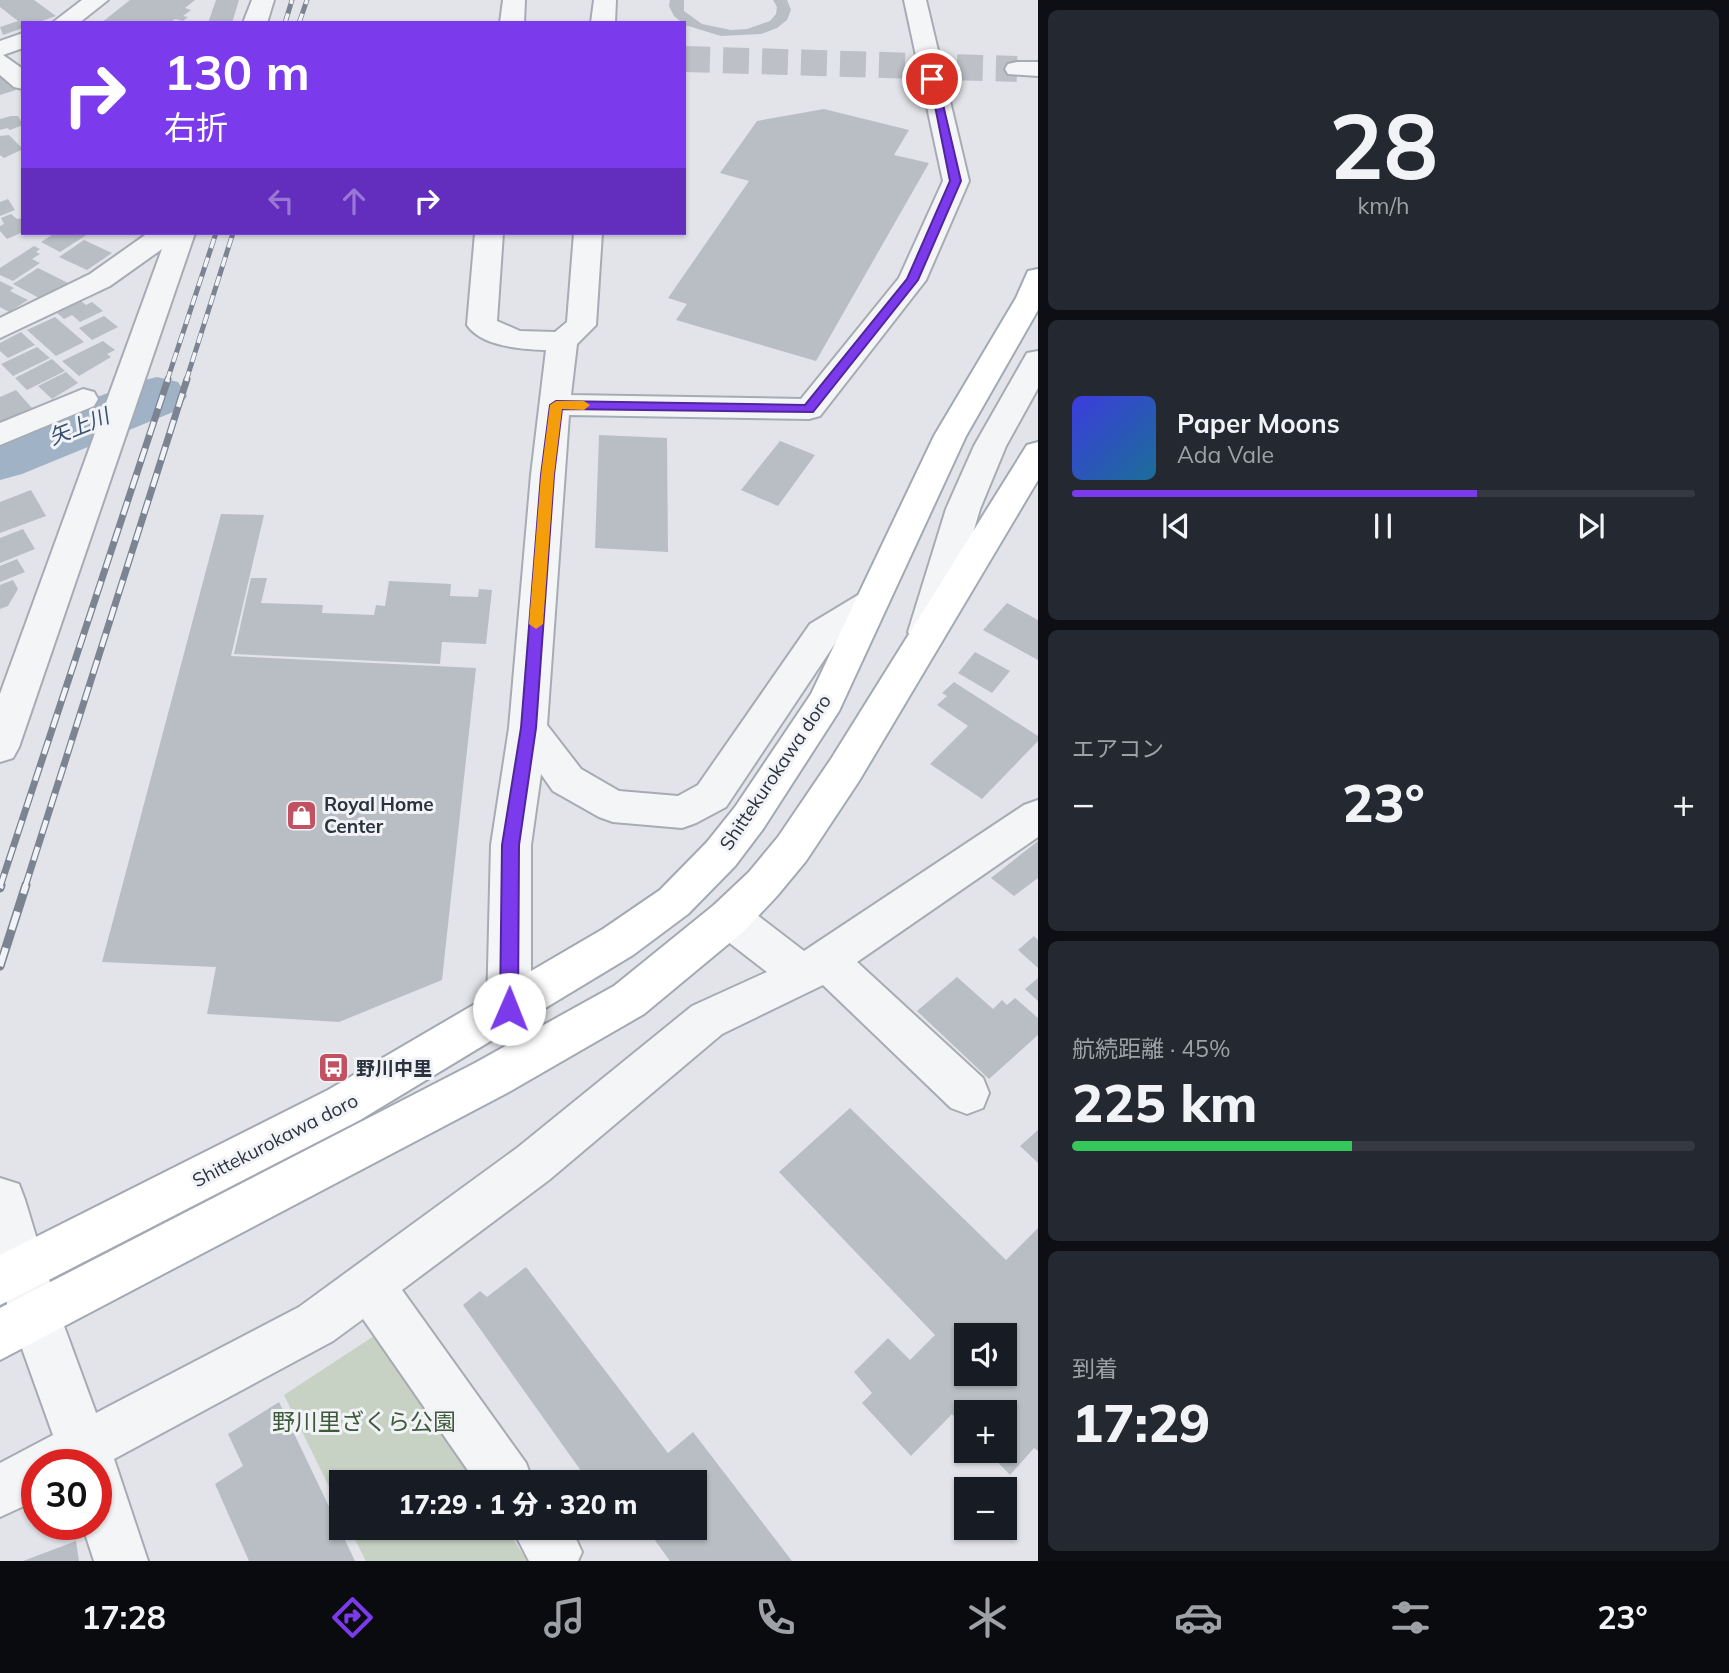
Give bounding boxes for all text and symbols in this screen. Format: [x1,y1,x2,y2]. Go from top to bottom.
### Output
text: 130 m [164,41,310,102]
icon: right [49,49,140,140]
pin [902,49,962,109]
icon: arrive [913,60,951,98]
text: 28 [1329,88,1438,202]
text: 右折 [164,107,228,147]
icon: left [262,182,300,220]
icon: ahead [335,182,373,220]
icon: right [408,182,446,220]
text: km/h [1357,191,1410,220]
water label: 矢上川 [45,401,115,450]
text: Paper Moons [1177,407,1340,440]
text: Ada Vale [1177,440,1274,469]
icon: previous [1157,507,1195,545]
icon: pause [1364,507,1402,545]
icon: next [1572,507,1610,545]
street label: Shittekurokawa doro [714,690,836,854]
text: エアコン [1072,734,1164,763]
text: 23° [1342,770,1425,835]
text: − [1072,779,1095,827]
text: + [1672,779,1695,827]
place label: Royal Home Center [324,792,434,838]
shop icon: Royal Home Center [284,798,318,832]
position arrow [472,972,546,1046]
text: 航続距離 · 45% [1072,1034,1230,1063]
bus stop icon: 野川中里 [316,1051,350,1085]
place label: 野川中里 [356,1056,432,1080]
text: 225 km [1072,1070,1257,1135]
street label: Shittekurokawa doro [188,1088,362,1192]
map controls [954,1323,1017,1540]
button: sound [954,1323,1017,1386]
text: 到着 [1072,1354,1118,1383]
text: 17:29 [1072,1390,1210,1455]
button: + [954,1400,1017,1463]
park label: 野川里ざくら公園 [272,1407,456,1436]
speed limit sign: 30 [21,1449,112,1540]
button: − [954,1477,1017,1540]
text: 17:29 · 1 分 · 320 m [399,1488,637,1521]
icon: directions [328,1593,377,1642]
icon: music [540,1593,589,1642]
icon: phone [751,1593,800,1642]
icon: climate [963,1593,1012,1642]
icon: car [1174,1593,1223,1642]
icon: filters [1386,1593,1435,1642]
text: 17:28 [81,1597,166,1637]
text: 23° [1597,1597,1648,1637]

